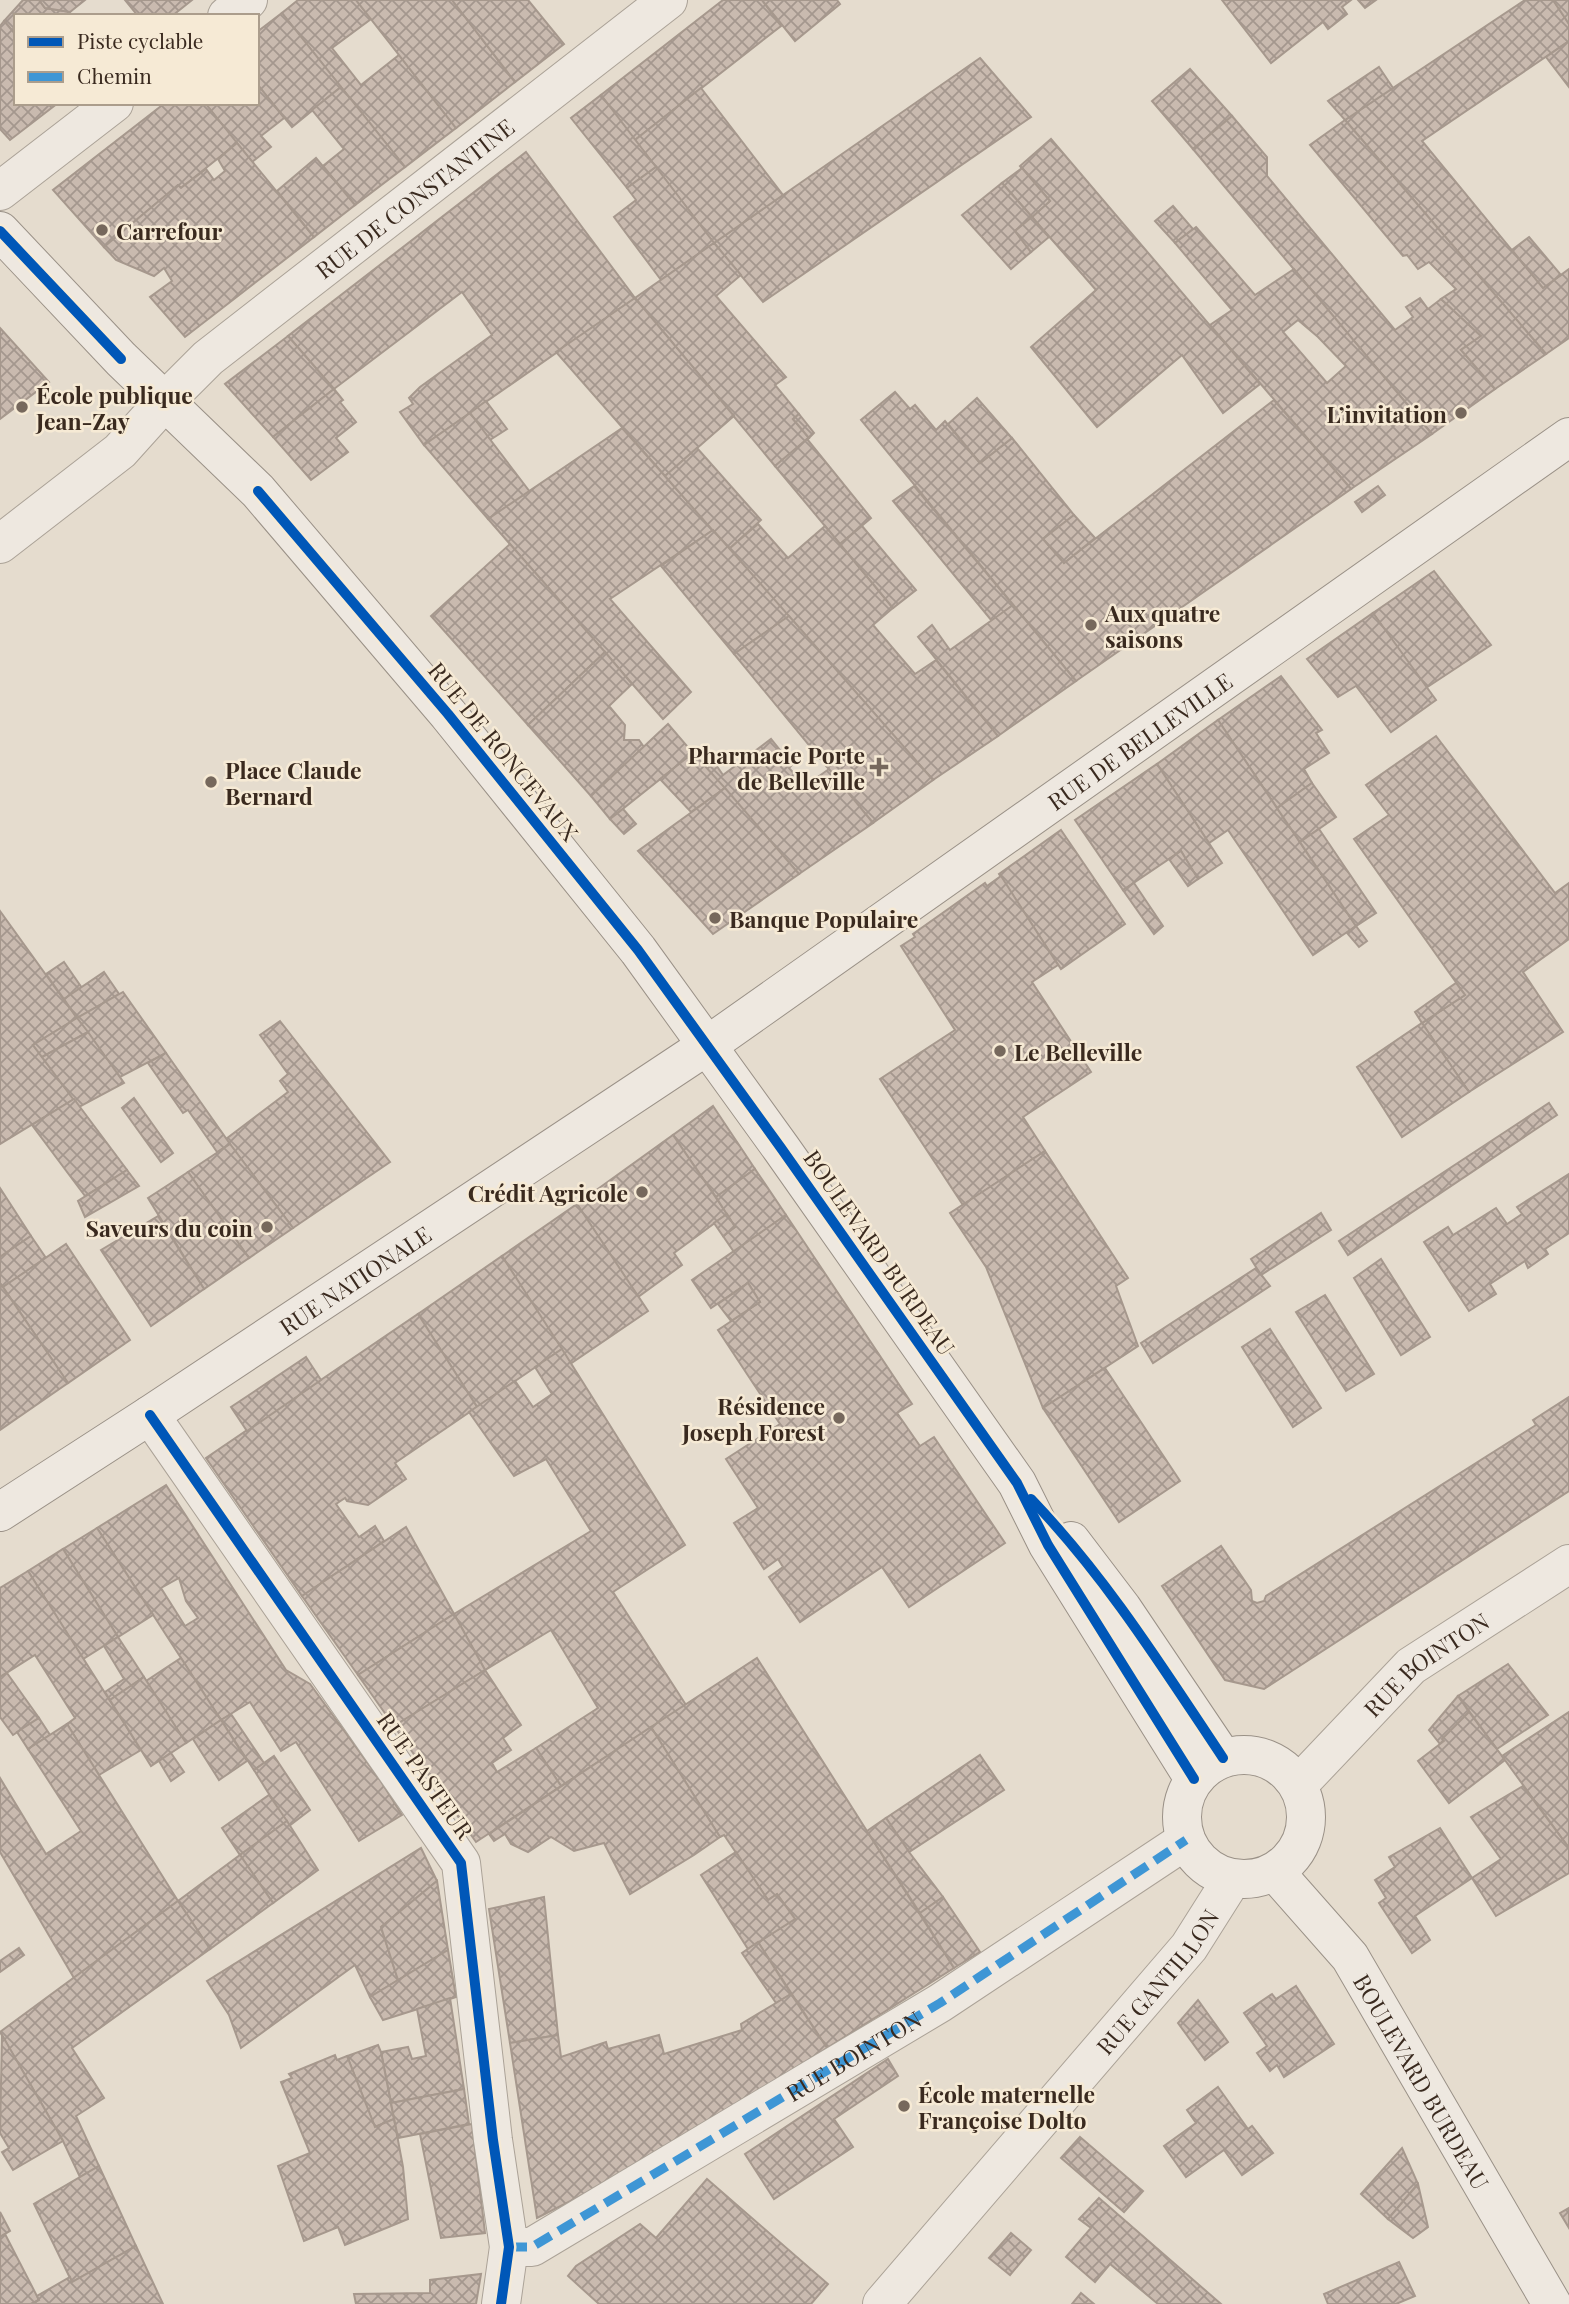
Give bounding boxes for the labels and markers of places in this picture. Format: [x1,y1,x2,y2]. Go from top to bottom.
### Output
place label: Carrefour [116,215,222,246]
marker: Carrefour [94,222,110,238]
place label: École publique Jean-Zay [35,379,193,436]
place label: L’invitation [1326,398,1447,429]
marker: École publique Jean-Zay [14,399,30,415]
marker: L’invitation [1453,405,1469,421]
place label: Aux quatre saisons [1104,597,1220,654]
marker: Aux quatre saisons [1083,617,1099,633]
place label: Pharmacie Porte de Belleville [688,739,865,796]
place label: Place Claude Bernard [225,754,362,811]
marker: Pharmacie Porte de Belleville [871,759,887,775]
marker: Place Claude Bernard [203,774,219,790]
place label: Banque Populaire [729,903,918,934]
marker: Banque Populaire [707,910,723,926]
place label: Le Belleville [1014,1036,1142,1067]
marker: Le Belleville [992,1043,1008,1059]
place label: Crédit Agricole [468,1177,628,1208]
marker: Crédit Agricole [634,1184,650,1200]
place label: Saveurs du coin [85,1212,253,1243]
marker: Saveurs du coin [259,1219,275,1235]
place label: Résidence Joseph Forest [681,1390,826,1447]
marker: Résidence Joseph Forest [831,1410,847,1426]
place label: École maternelle Françoise Dolto [918,2078,1095,2135]
marker: École maternelle Françoise Dolto [896,2098,912,2114]

